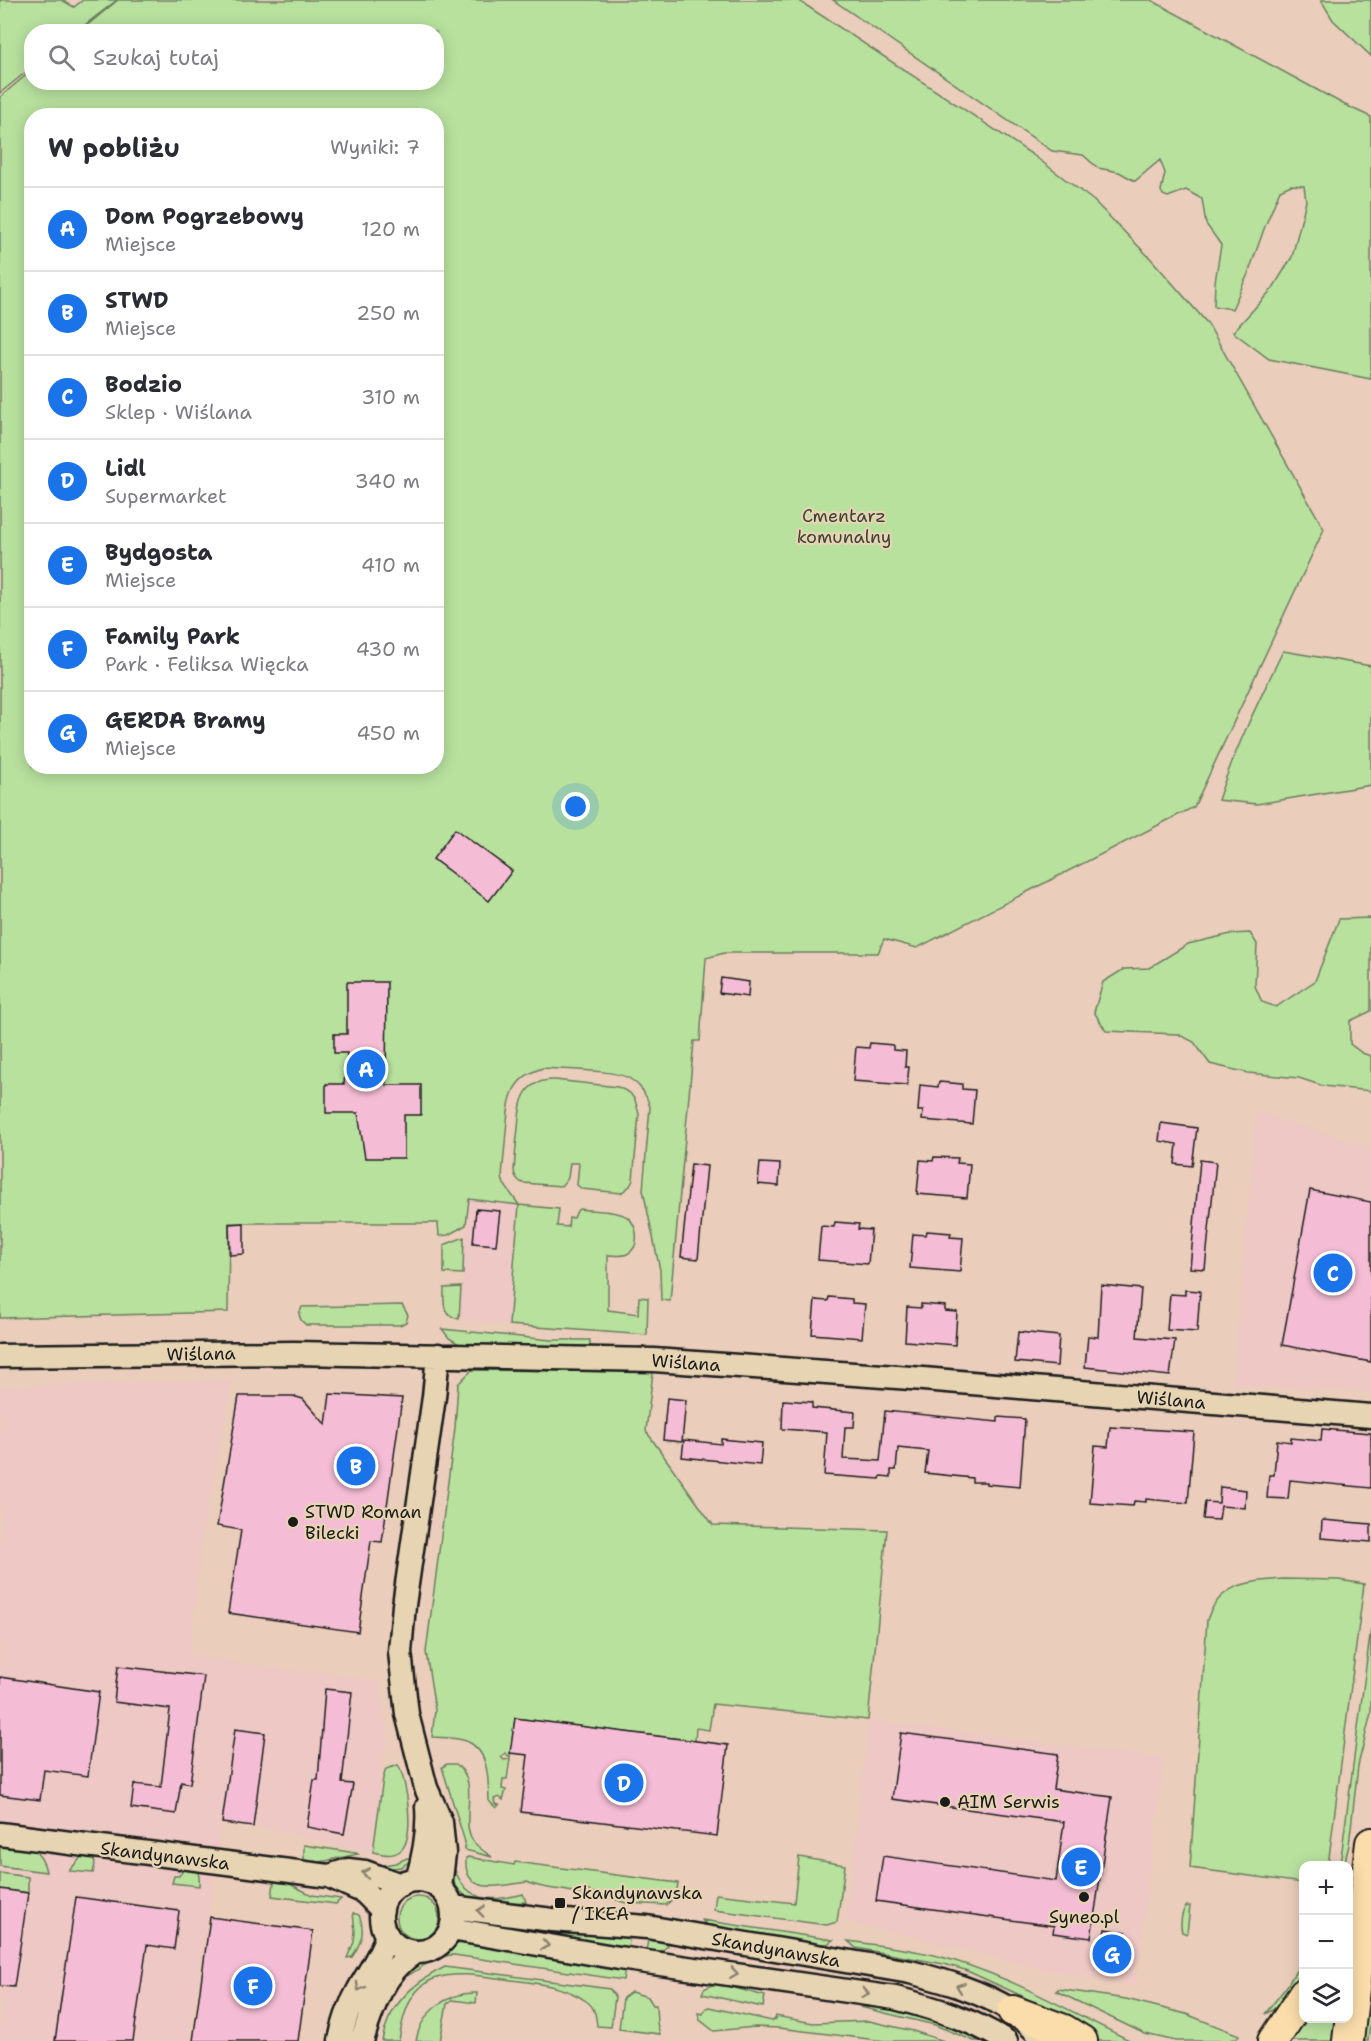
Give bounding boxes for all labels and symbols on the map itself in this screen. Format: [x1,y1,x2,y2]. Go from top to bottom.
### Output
park label: Cmentarz komunalny [797,504,891,549]
your location [561,792,590,821]
pin: A [346,1046,386,1092]
pin: C [1314,1250,1352,1296]
street label: Wiślana [166,1341,236,1367]
street label: Wiślana [651,1349,721,1377]
street label: Wiślana [1135,1385,1207,1415]
pin: B [336,1444,376,1488]
place label: STWD Roman Bilecki [305,1500,422,1545]
marker: STWD Roman Bilecki [286,1515,300,1529]
pin: D [604,1760,644,1806]
place label: AIM Serwis [957,1790,1060,1814]
marker: AIM Serwis [938,1795,952,1809]
street label: Skandynawska [99,1836,231,1876]
pin: E [1062,1844,1100,1890]
one-way arrow [361,1867,370,1879]
place label: Skandynawska / IKEA [572,1881,702,1926]
marker: Syneo.pl [1077,1890,1091,1904]
marker: Skandynawska / IKEA [553,1896,567,1910]
one-way arrow [477,1905,486,1917]
place label: Syneo.pl [1049,1905,1120,1929]
street label: Skandynawska [710,1927,842,1973]
pin: G [1092,1932,1132,1976]
one-way arrow [541,1939,550,1951]
pin: F [234,1964,272,2008]
one-way arrow [730,1967,739,1979]
one-way arrow [356,1981,368,1991]
one-way arrow [955,1981,966,1994]
one-way arrow [860,1987,870,1999]

